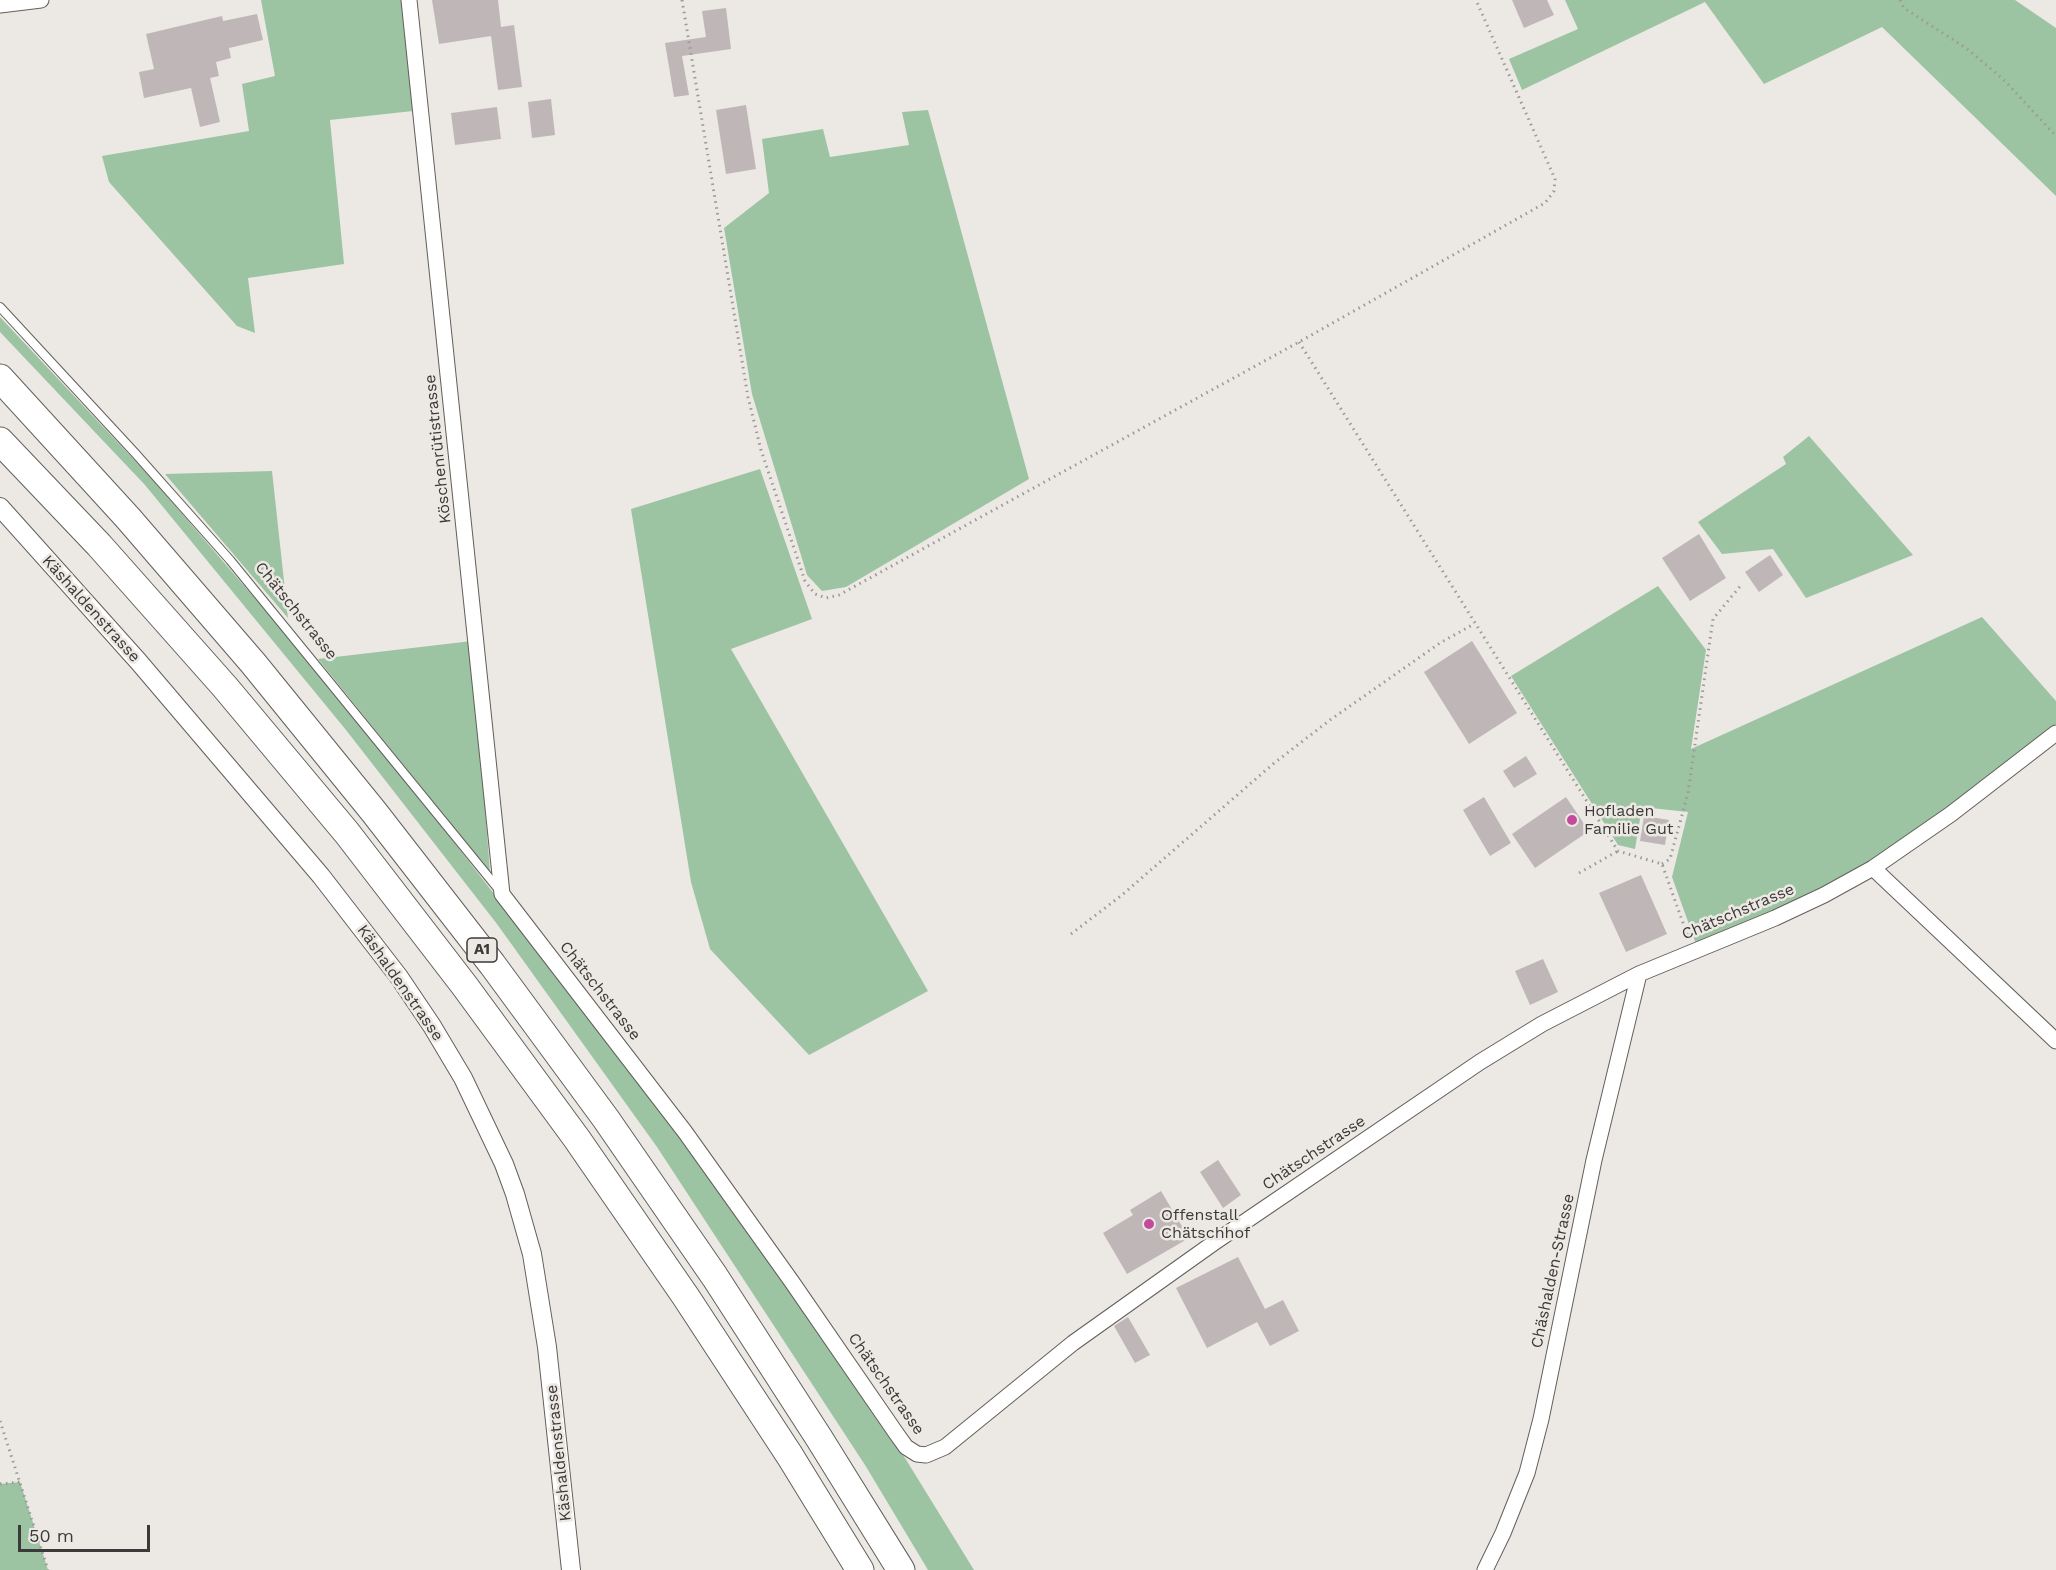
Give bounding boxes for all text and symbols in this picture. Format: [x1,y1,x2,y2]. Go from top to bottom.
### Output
street label: Köschenrütistrasse [421,374,455,524]
street label: Käshaldenstrasse [38,552,144,666]
street label: Chätschstrasse [251,558,341,664]
place label: Hofladen Familie Gut [1584,801,1674,839]
marker: Hofladen Familie Gut [1565,813,1579,827]
street label: Chätschstrasse [1679,880,1797,944]
street label: Käshaldenstrasse [353,921,447,1045]
road number: A1 [467,938,497,962]
street label: Chätschstrasse [555,938,645,1044]
street label: Chätschstrasse [1259,1111,1369,1195]
street label: Chäshalden-Strasse [1527,1192,1579,1350]
place label: Offenstall Chätschhof [1161,1205,1250,1243]
marker: Offenstall Chätschhof [1142,1217,1156,1231]
street label: Chätschstrasse [844,1329,928,1439]
street label: Käshaldenstrasse [542,1384,576,1522]
scale bar [21,1513,153,1551]
text: 50 m [29,1525,74,1546]

